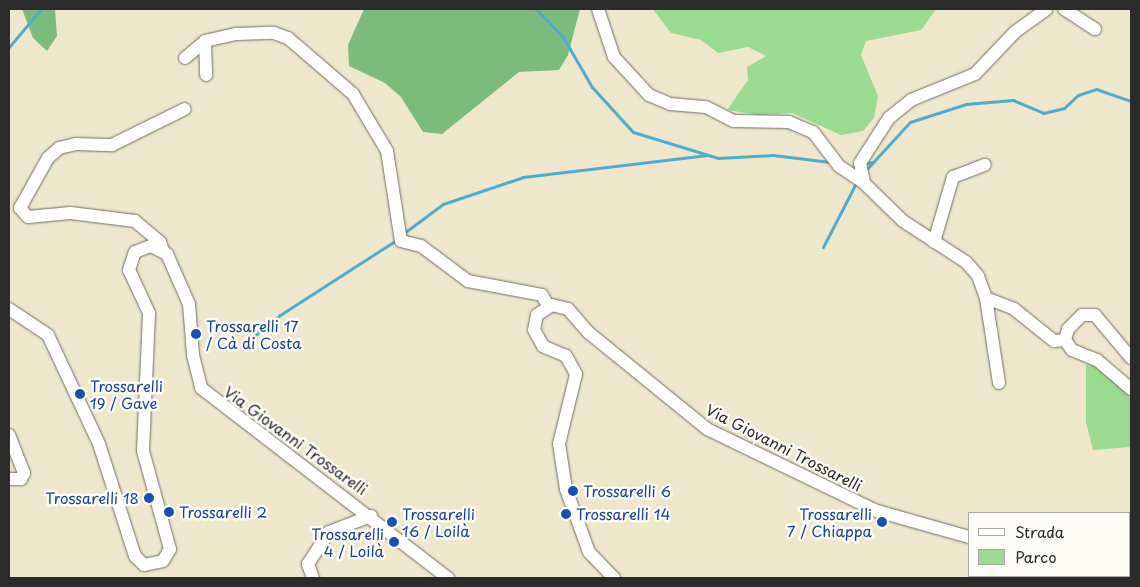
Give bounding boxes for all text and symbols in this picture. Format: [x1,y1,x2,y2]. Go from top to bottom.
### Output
place label: Trossarelli 17 / Cà di Costa [206,316,302,351]
marker: Trossarelli 17 / Cà di Costa [190,328,202,340]
place label: Trossarelli 19 / Gave [90,376,163,411]
street label: Via Giovanni Trossarelli [221,382,371,498]
marker: Trossarelli 19 / Gave [74,388,86,400]
street label: Via Giovanni Trossarelli [704,400,864,494]
place label: Trossarelli 6 [583,482,671,500]
marker: Trossarelli 6 [567,485,579,497]
place label: Trossarelli 18 [45,489,139,507]
marker: Trossarelli 18 [143,492,155,504]
place label: Trossarelli 2 [179,503,267,521]
place label: Trossarelli 16 / Loilà [402,504,475,539]
place label: Trossarelli 7 / Chiappa [787,504,872,539]
place label: Trossarelli 14 [576,505,670,523]
marker: Trossarelli 2 [163,506,175,518]
marker: Trossarelli 14 [560,508,572,520]
legend [968,512,1130,577]
marker: Trossarelli 16 / Loilà [386,516,398,528]
marker: Trossarelli 7 / Chiappa [876,516,888,528]
text: Strada [1015,520,1064,543]
place label: Trossarelli 4 / Loilà [311,524,384,559]
marker: Trossarelli 4 / Loilà [388,536,400,548]
text: Parco [1015,545,1057,568]

